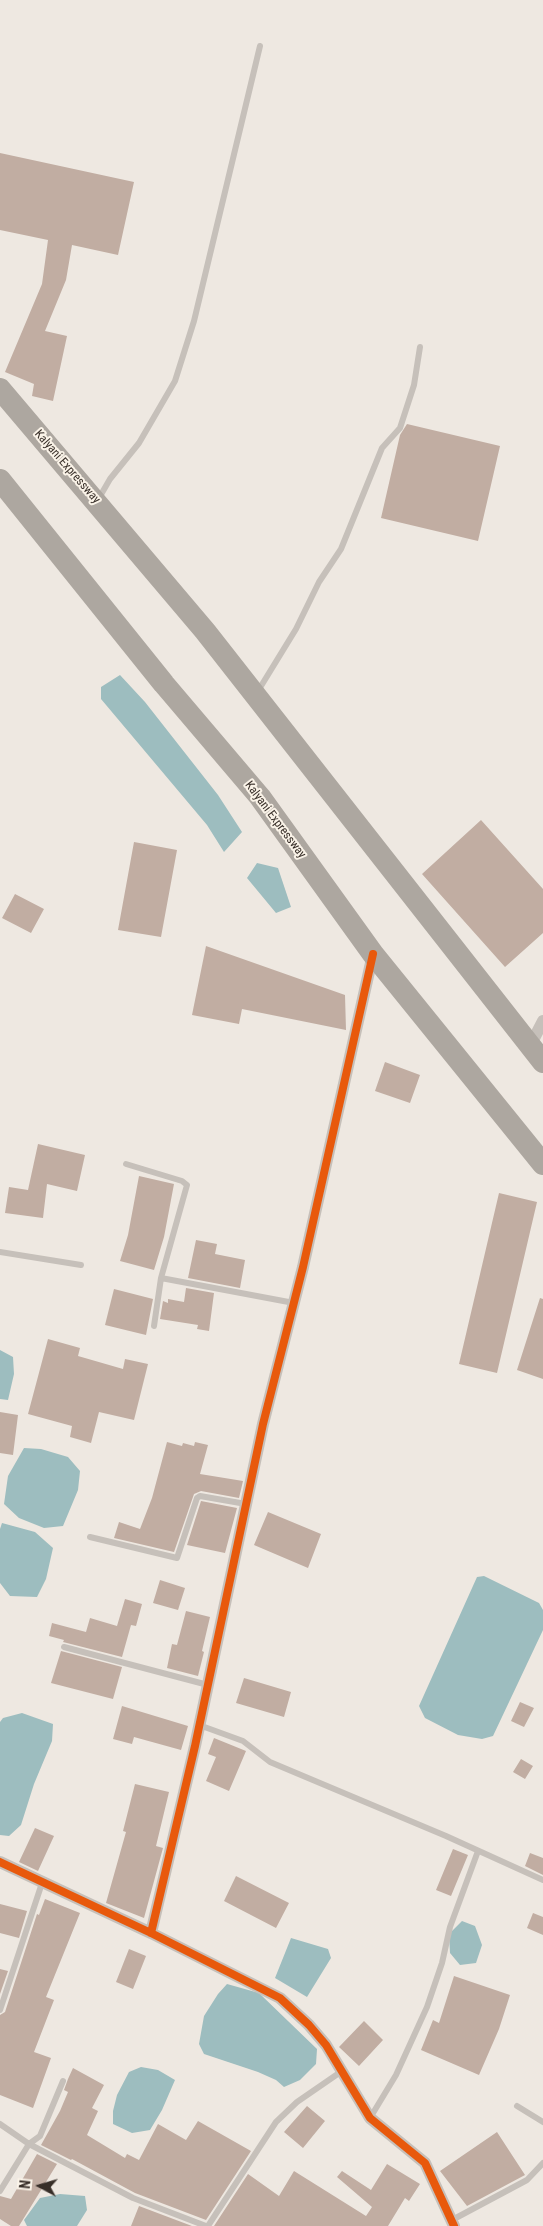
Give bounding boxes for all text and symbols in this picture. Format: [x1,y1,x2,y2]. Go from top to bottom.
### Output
street label: Kalyani Expressway [31,427,103,507]
street label: Kalyani Expressway [241,779,309,861]
north arrow [15,2161,65,2211]
text: N [17,2179,33,2190]

